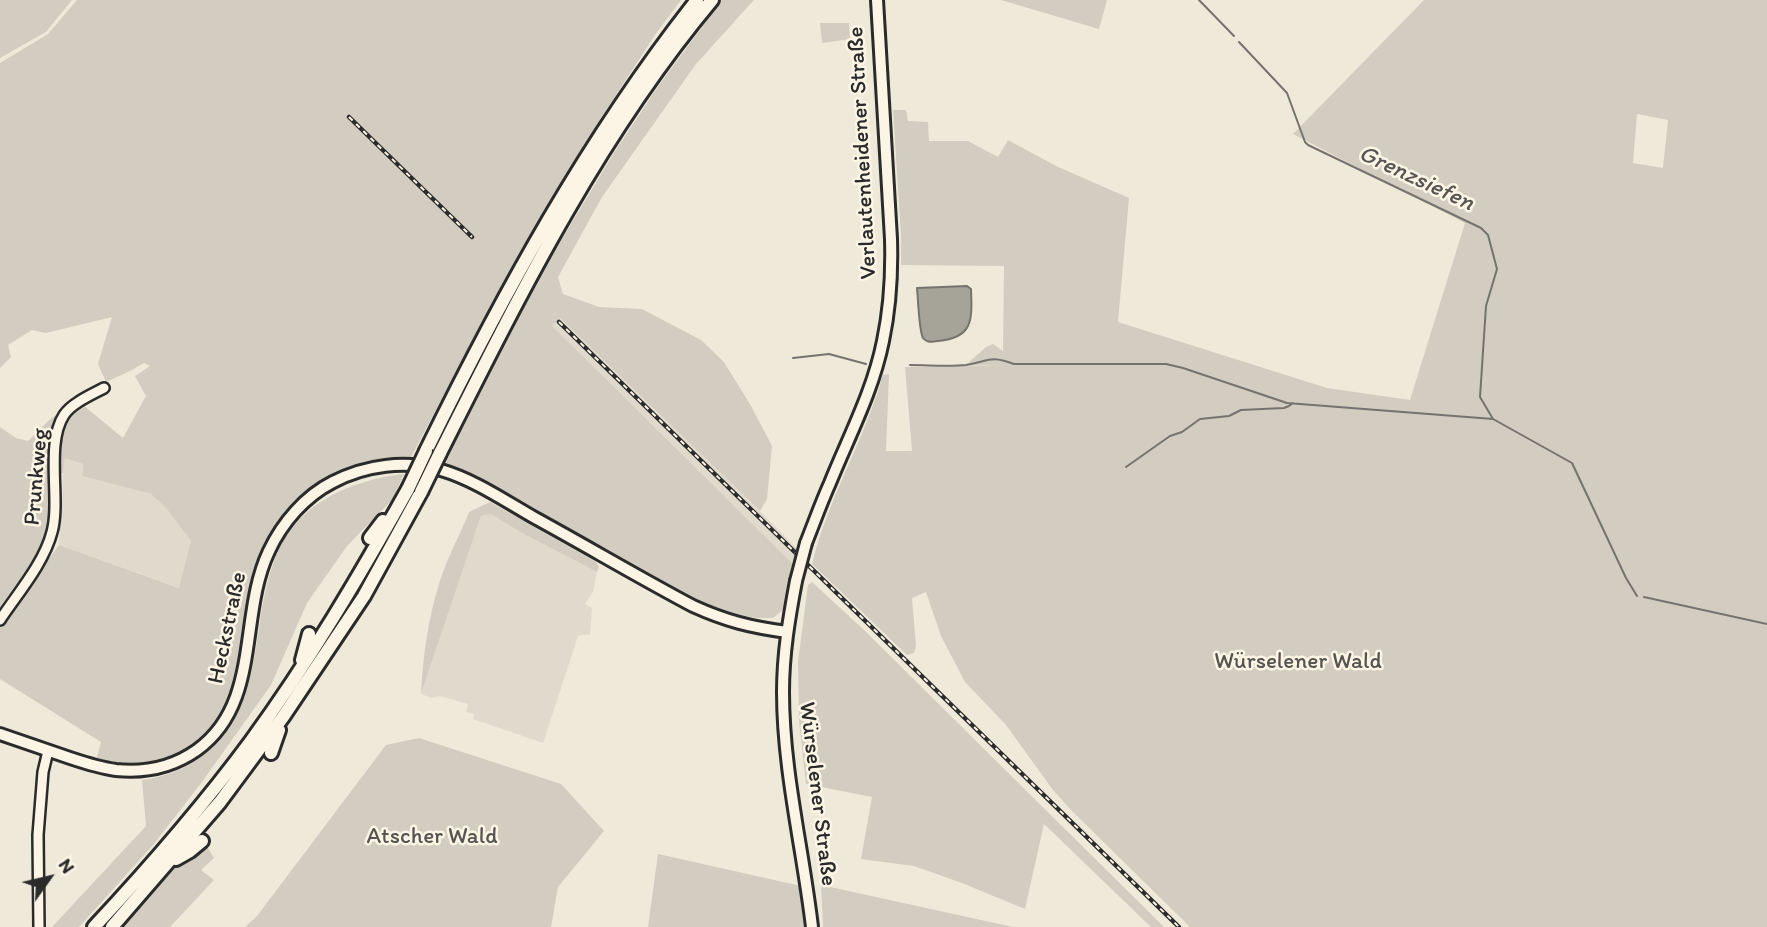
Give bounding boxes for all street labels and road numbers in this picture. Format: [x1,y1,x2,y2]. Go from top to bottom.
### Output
street label: Verlautenheidener Straße [843,26,883,280]
street label: Prunkweg [19,427,55,527]
street label: Heckstraße [203,570,253,686]
street label: Würselener Straße [792,700,842,888]

